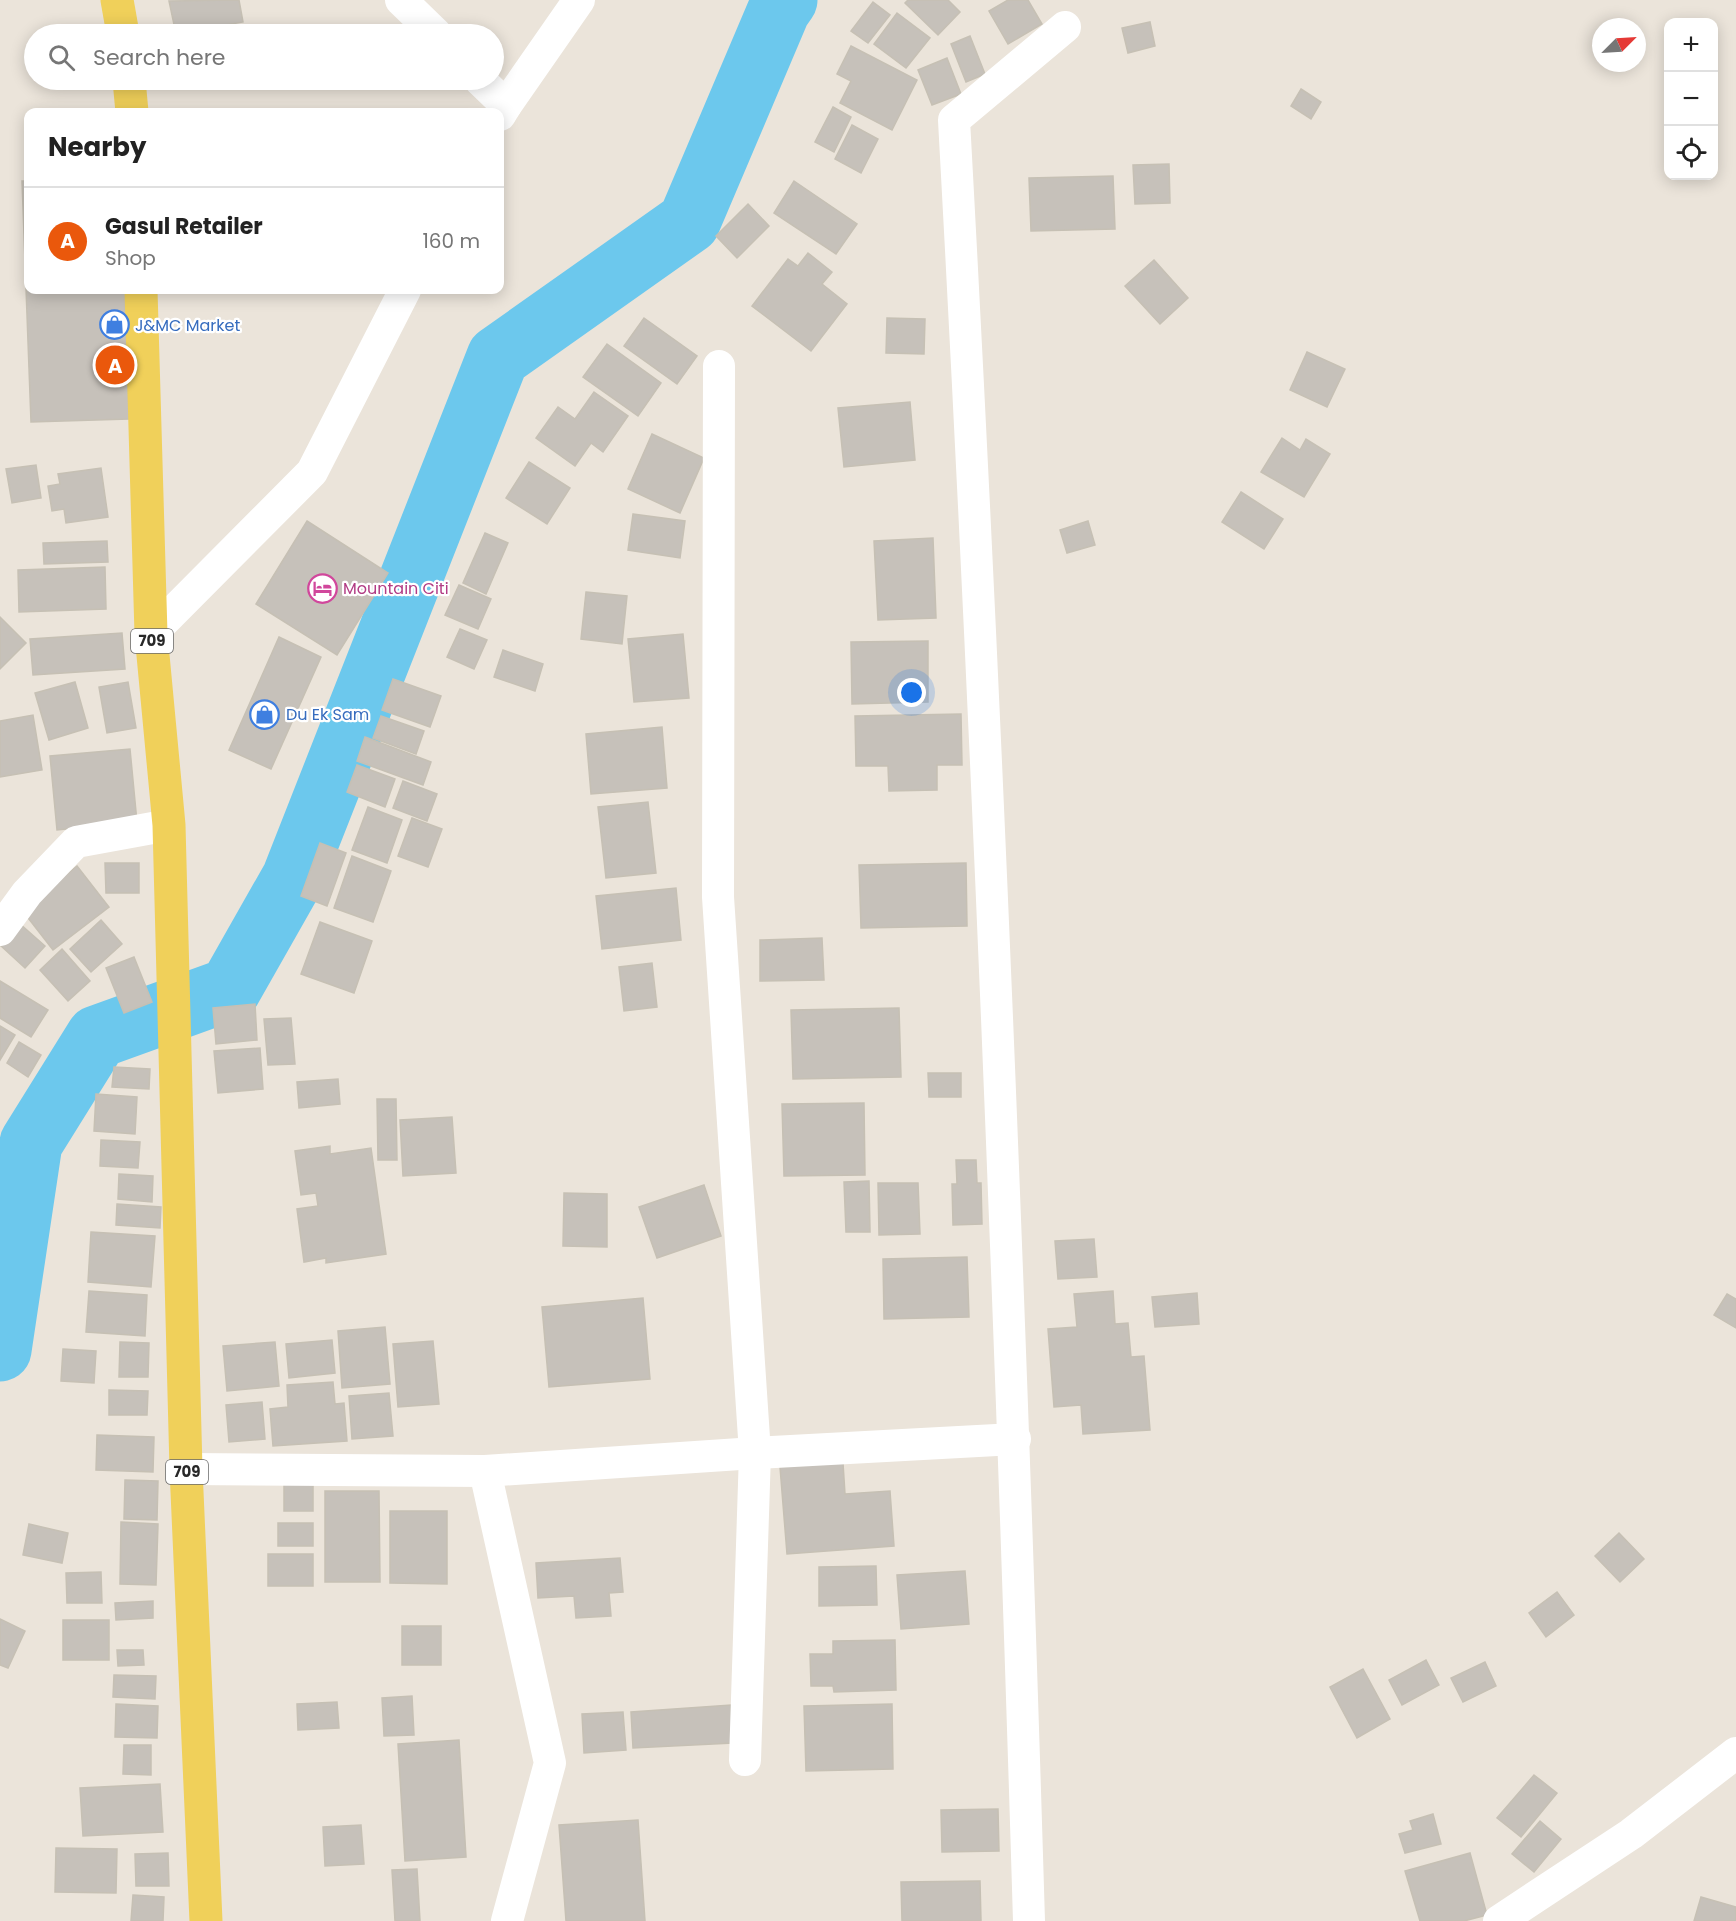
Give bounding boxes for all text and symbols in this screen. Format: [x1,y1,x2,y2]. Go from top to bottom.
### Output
north arrow [1592,18,1646,72]
map controls [1664,18,1718,180]
button: + [1664,18,1718,72]
search box [24,24,504,90]
icon: search [45,41,78,74]
text: Search here [93,42,226,73]
button: − [1664,72,1718,126]
button: locate [1664,126,1718,180]
text: Nearby [48,129,146,165]
text: Gasul Retailer [105,211,263,242]
text: A [60,227,75,255]
text: 160 m [422,227,480,255]
text: Shop [105,244,156,272]
shop icon: J&MC Market [98,309,130,341]
place label: J&MC Market [135,314,240,337]
pin: A [96,342,134,388]
hotel icon: Mountain Citi [306,572,338,604]
place label: Mountain Citi [343,577,449,600]
road number: 709 [131,629,173,653]
your location [897,678,926,707]
shop icon: Du Ek Sam [249,698,281,730]
place label: Du Ek Sam [286,703,369,726]
road number: 709 [166,1460,208,1484]

